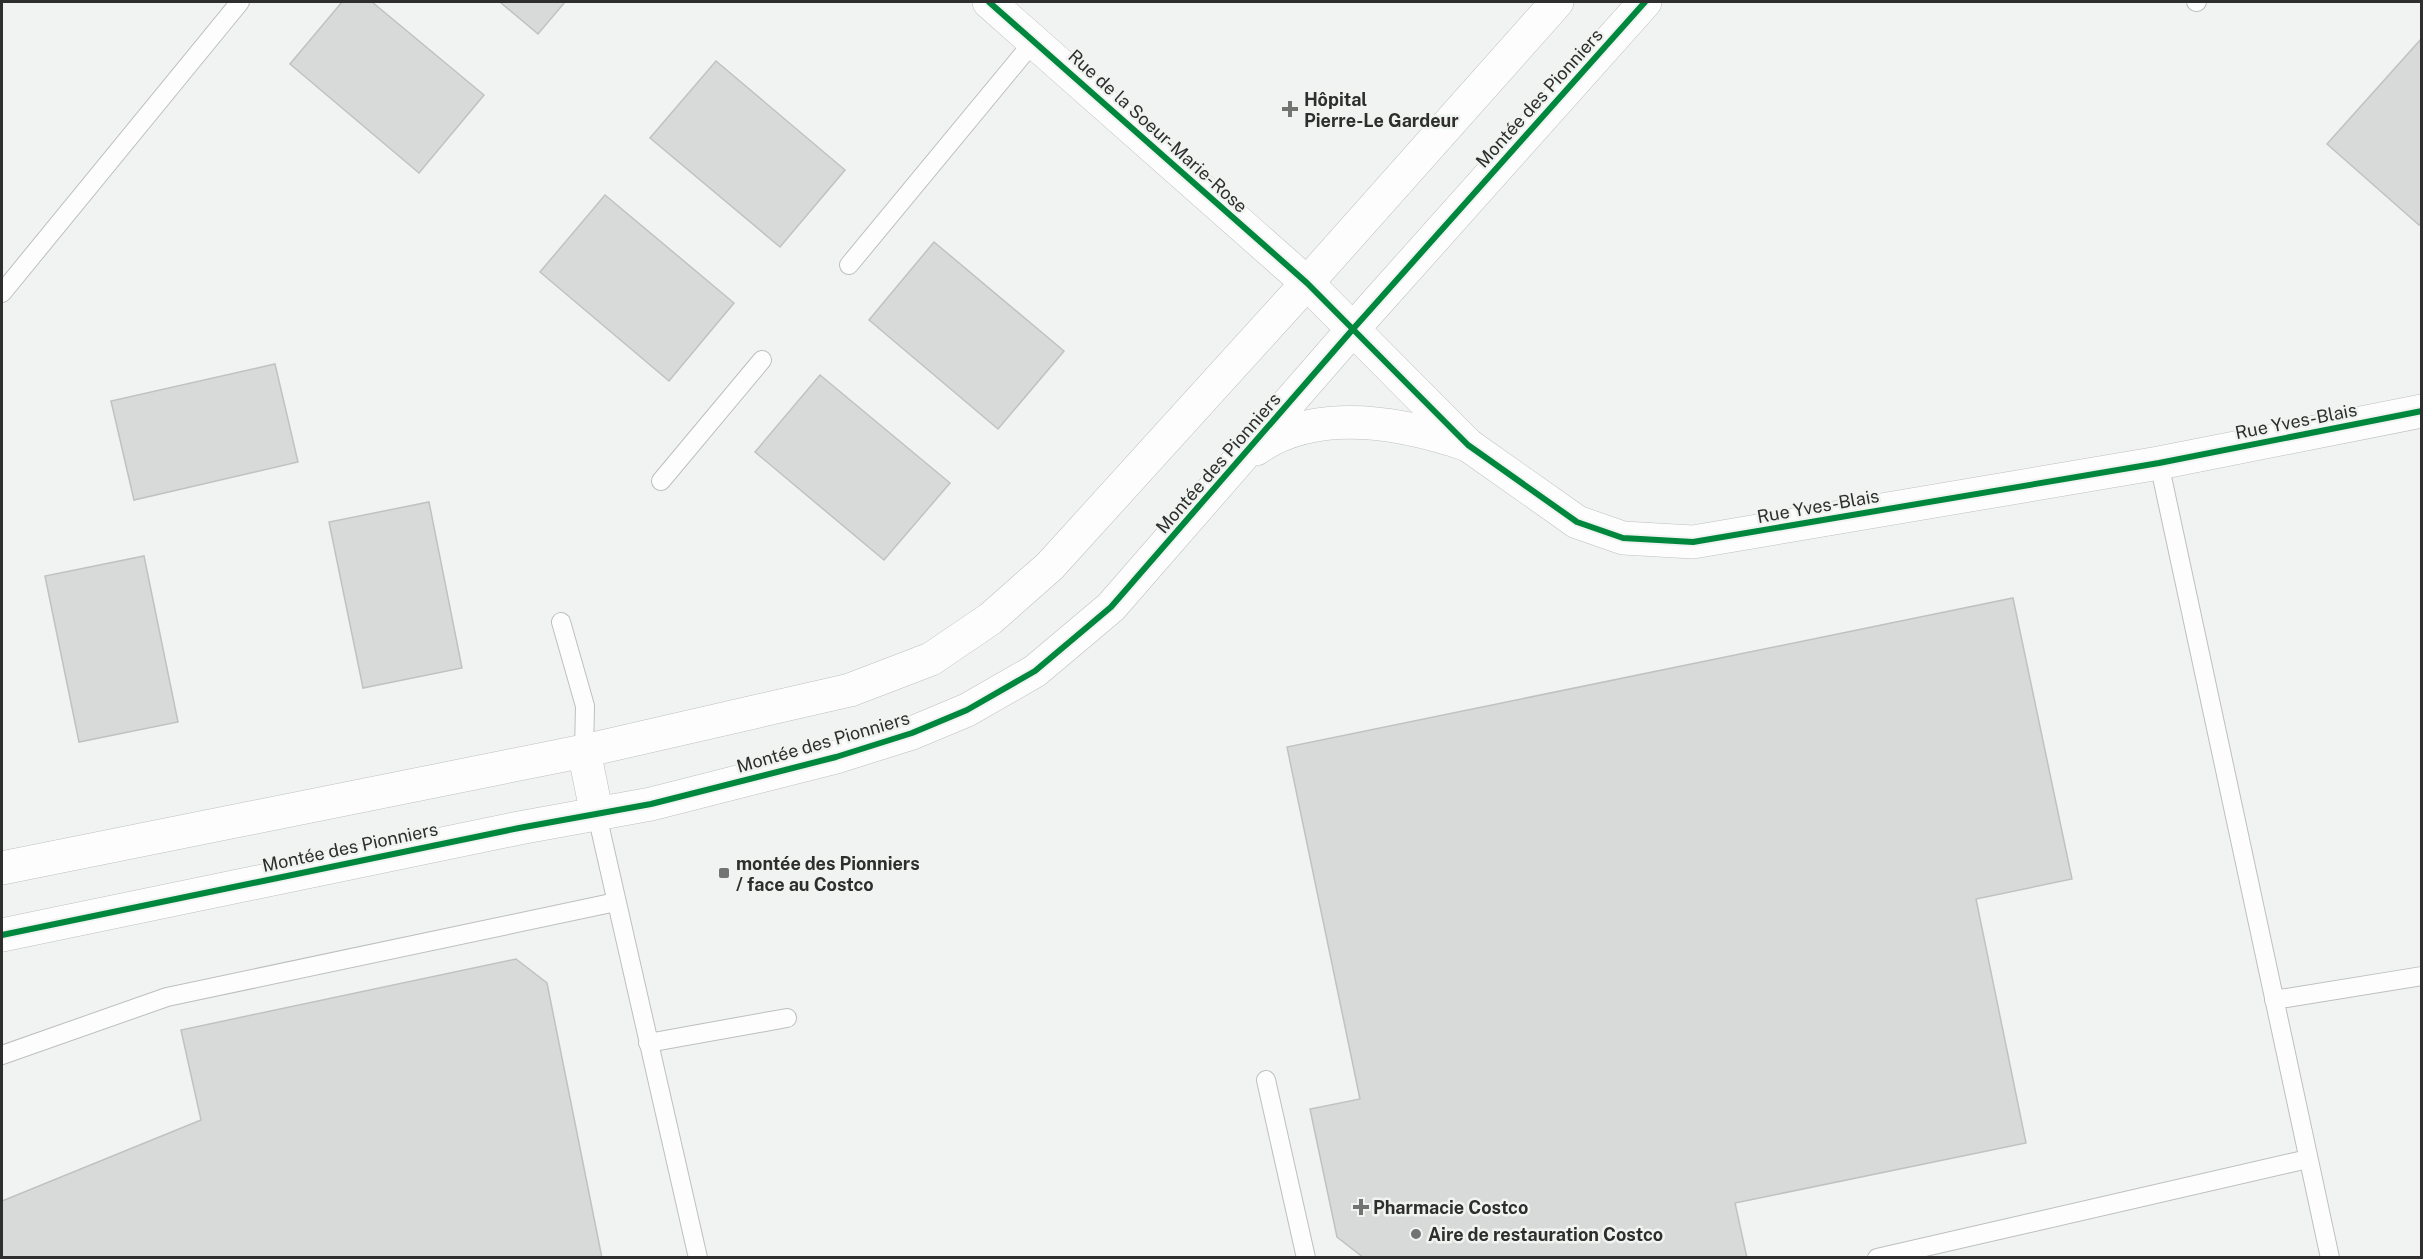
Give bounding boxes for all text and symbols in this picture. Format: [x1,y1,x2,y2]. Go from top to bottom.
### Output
street label: Montée des Pionniers [1471,24,1607,172]
street label: Rue de la Soeur-Marie-Rose [1064,45,1252,217]
place label: Hôpital Pierre-Le Gardeur [1304,89,1459,131]
marker: Hôpital Pierre-Le Gardeur [1281,100,1299,118]
street label: Montée des Pionniers [1151,389,1285,537]
street label: Rue Yves-Blais [2233,399,2359,443]
street label: Rue Yves-Blais [1755,485,1881,527]
street label: Montée des Pionniers [734,707,912,777]
street label: Montée des Pionniers [260,818,440,876]
place label: montée des Pionniers / face au Costco [736,853,920,895]
marker: montée des Pionniers / face au Costco [717,866,731,880]
place label: Pharmacie Costco [1373,1197,1528,1218]
marker: Pharmacie Costco [1354,1200,1368,1214]
place label: Aire de restauration Costco [1428,1224,1663,1245]
marker: Aire de restauration Costco [1409,1227,1423,1241]

